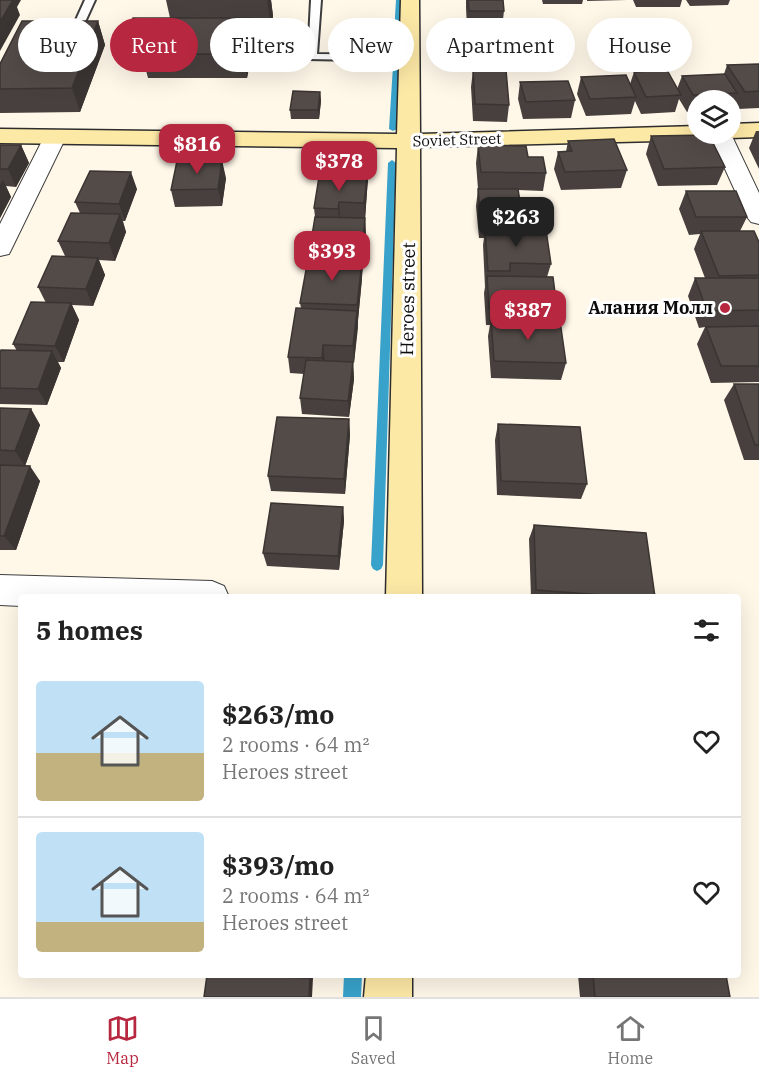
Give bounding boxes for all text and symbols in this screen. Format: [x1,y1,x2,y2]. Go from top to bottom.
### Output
chip: Buy [18,18,98,72]
chip: Rent [110,18,198,72]
chip: Filters [210,18,316,72]
chip: New [328,18,414,72]
chip: Apartment [426,18,575,72]
chip: House [587,18,692,72]
map controls [687,90,741,144]
button: layers [687,90,741,144]
pin: $816 [161,124,233,175]
street label: Soviet Street [412,128,502,151]
text: $816 [173,130,221,157]
pin: $378 [303,141,375,192]
text: $378 [315,147,363,174]
pin: $263 [480,197,552,248]
text: $263 [492,203,540,230]
pin: $393 [296,231,368,282]
text: $393 [308,237,356,264]
street label: Heroes street [395,242,420,356]
pin: $387 [492,290,564,341]
text: $387 [504,296,552,323]
place label: Алания Молл [588,296,713,319]
marker: Алания Молл [718,301,732,315]
text: 5 homes [36,613,143,647]
icon: filters [690,614,723,647]
text: $263/mo [222,697,334,731]
icon: home [84,705,156,777]
icon: heart [690,725,723,758]
text: 2 rooms · 64 m² [222,731,369,758]
text: Heroes street [222,758,348,785]
text: $393/mo [222,848,334,882]
icon: home [84,856,156,928]
icon: heart [690,876,723,909]
text: 2 rooms · 64 m² [222,882,369,909]
text: Heroes street [222,909,348,936]
tab: Map [106,1012,139,1068]
tab: Saved [351,1012,396,1068]
tab: Home [608,1012,653,1068]

